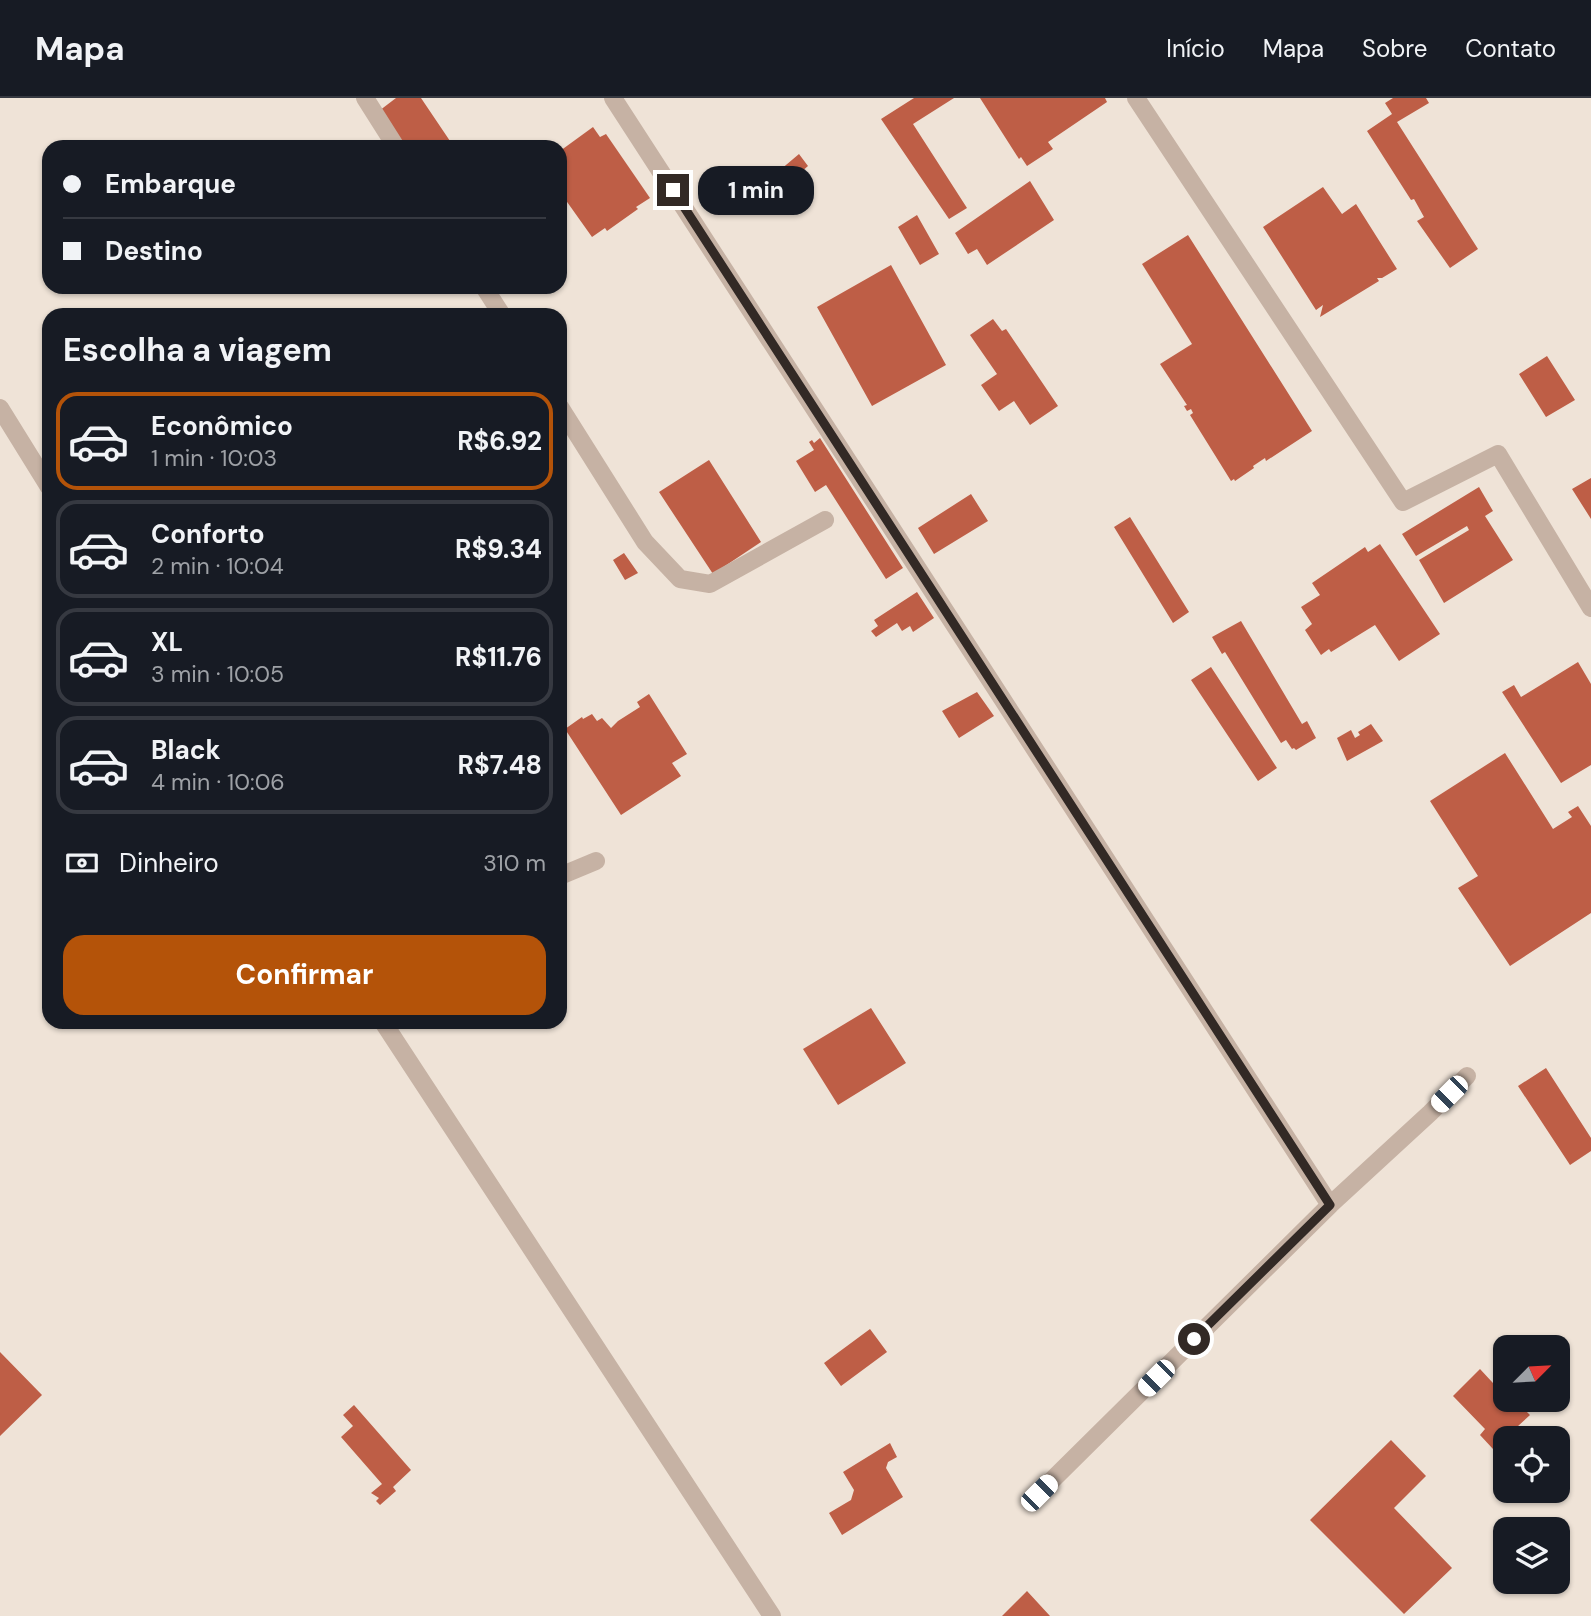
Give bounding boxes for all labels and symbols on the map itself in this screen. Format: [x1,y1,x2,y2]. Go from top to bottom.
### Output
callout: 1 min [698,166,813,214]
route end [657,174,689,206]
car [1427,1072,1472,1116]
route start [1178,1323,1210,1355]
north arrow [1493,1335,1570,1412]
car [1134,1356,1179,1400]
car [1017,1471,1062,1515]

